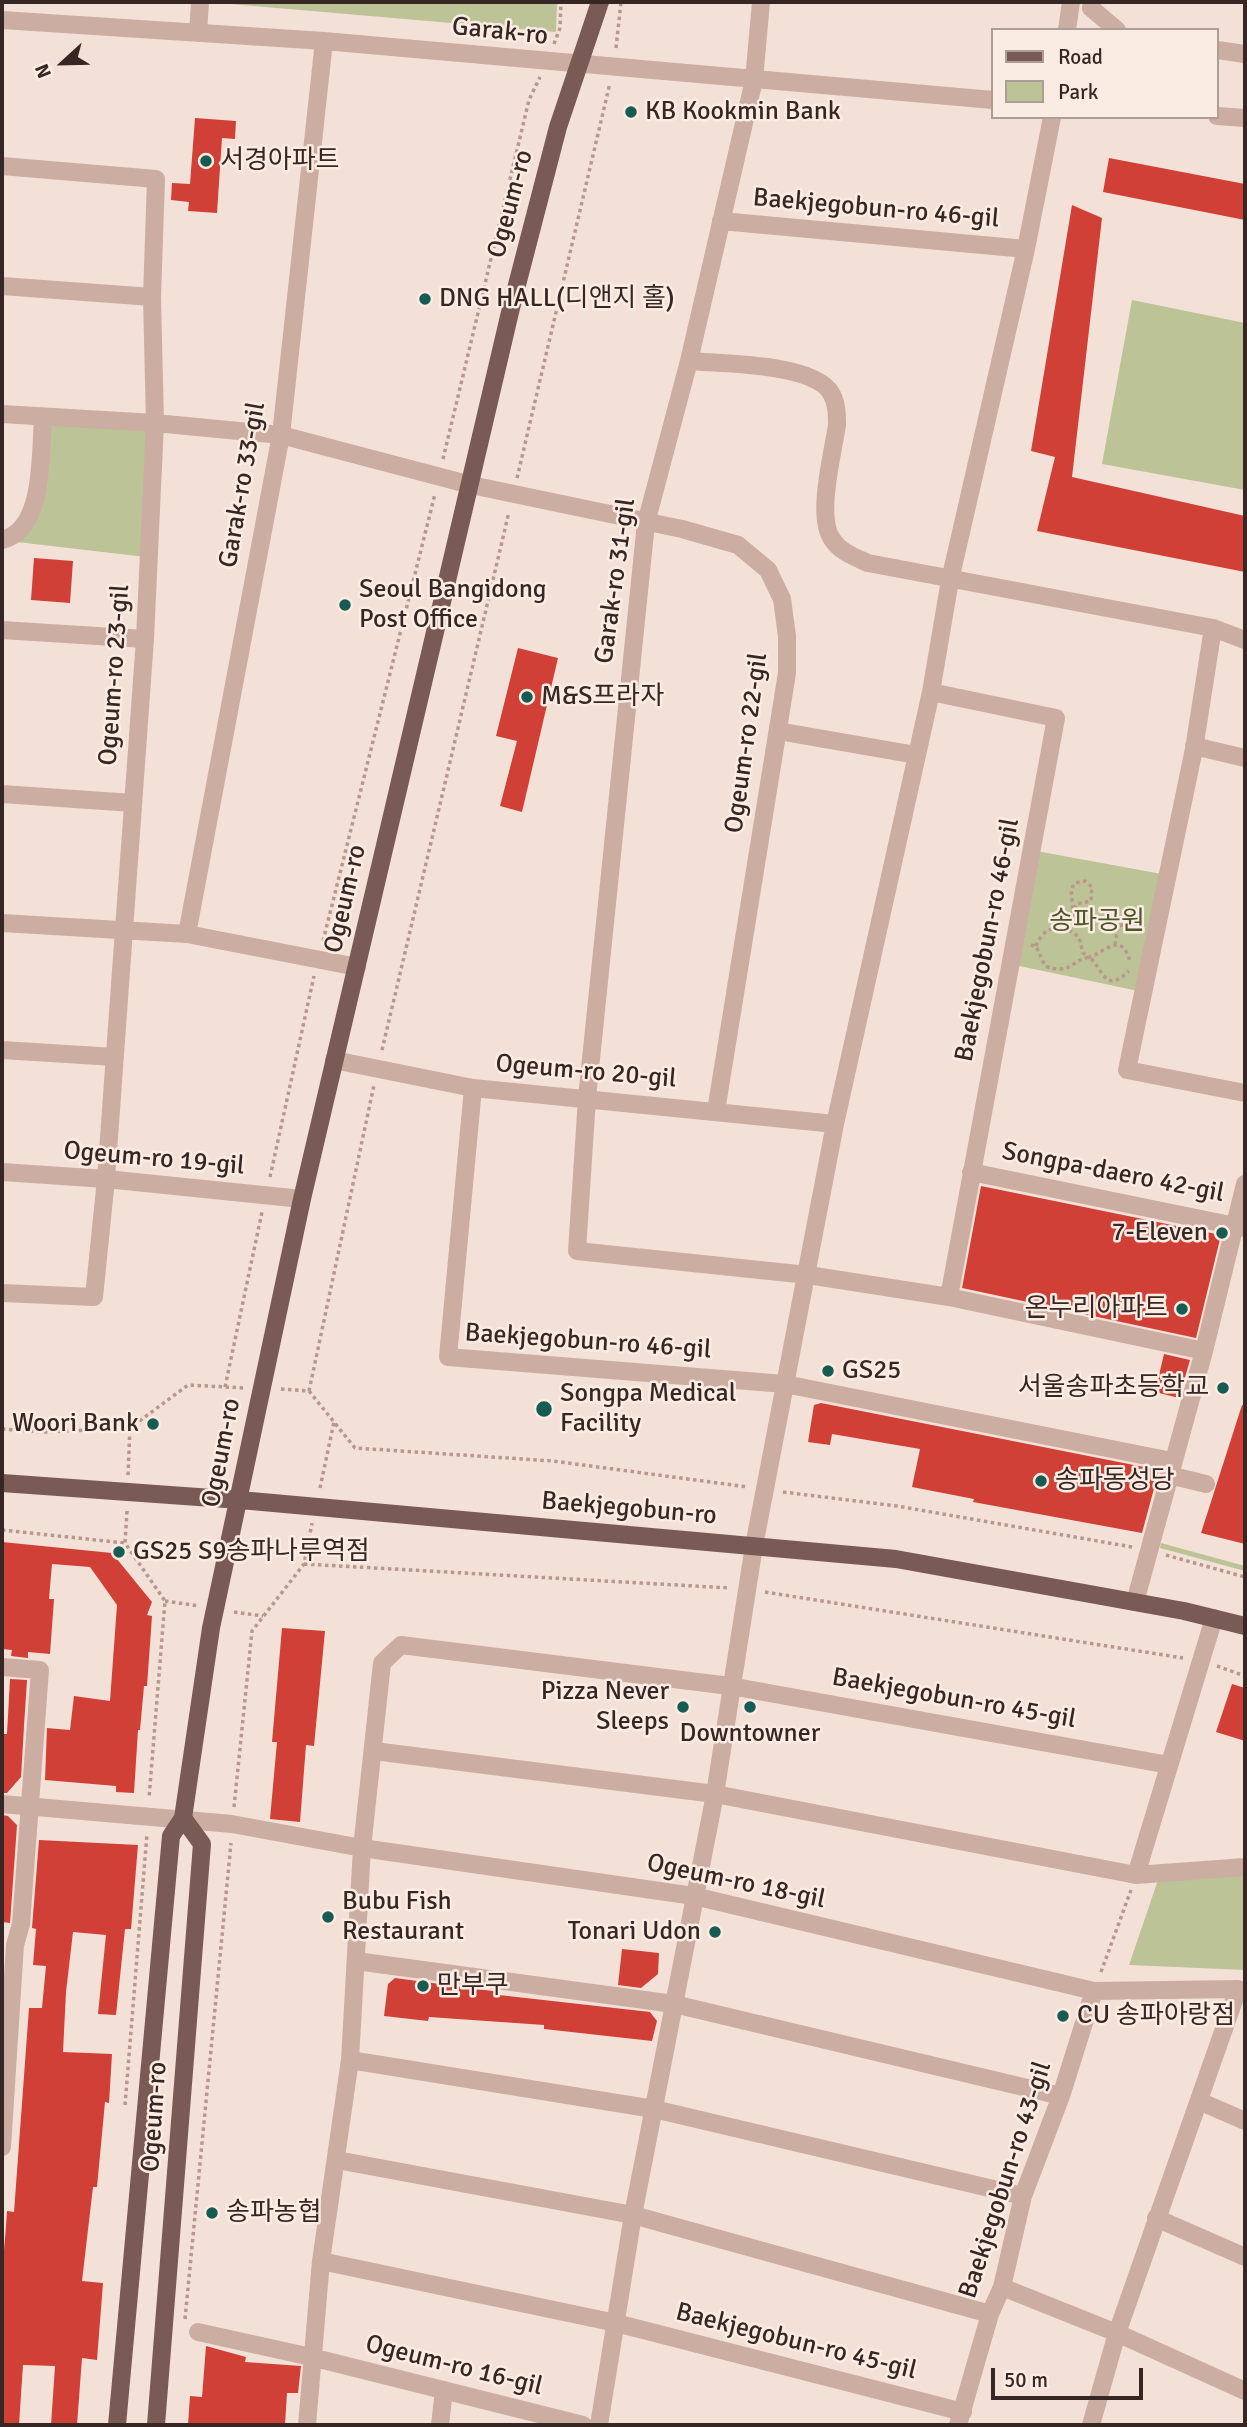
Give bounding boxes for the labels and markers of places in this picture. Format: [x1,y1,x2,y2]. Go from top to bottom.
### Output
place label: KB Kookmin Bank [645,96,841,128]
marker: KB Kookmin Bank [623,104,639,120]
place label: 서경아파트 [220,145,340,177]
marker: 서경아파트 [198,153,214,169]
place label: DNG HALL(디앤지 홀) [439,283,675,315]
marker: DNG HALL(디앤지 홀) [417,291,433,307]
place label: Seoul Bangidong Post Office [359,574,547,636]
marker: Seoul Bangidong Post Office [337,597,353,613]
place label: M&S프라자 [541,681,664,713]
marker: M&S프라자 [519,689,535,705]
place label: 7-Eleven [1111,1217,1208,1249]
marker: 7-Eleven [1214,1225,1230,1241]
place label: 온누리아파트 [1024,1293,1168,1325]
marker: 온누리아파트 [1174,1301,1190,1317]
place label: GS25 [842,1355,901,1387]
marker: GS25 [820,1363,836,1379]
place label: 서울송파초등학교 [1018,1372,1209,1404]
place label: Songpa Medical Facility [560,1378,736,1440]
marker: 서울송파초등학교 [1215,1380,1231,1396]
marker: Songpa Medical Facility [534,1399,554,1419]
place label: Woori Bank [12,1408,139,1440]
marker: Woori Bank [145,1416,161,1432]
place label: 송파동성당 [1055,1465,1175,1497]
marker: 송파동성당 [1033,1473,1049,1489]
place label: GS25 S9송파나루역점 [133,1536,370,1568]
marker: GS25 S9송파나루역점 [111,1544,127,1560]
place label: Pizza Never Sleeps [541,1676,669,1738]
marker: Pizza Never Sleeps [675,1699,691,1715]
marker: Downtowner [742,1699,758,1715]
place label: Downtowner [680,1718,820,1750]
place label: Bubu Fish Restaurant [342,1886,464,1948]
marker: Bubu Fish Restaurant [320,1909,336,1925]
place label: Tonari Udon [568,1916,701,1948]
marker: Tonari Udon [707,1924,723,1940]
place label: 만부쿠 [437,1970,509,2002]
marker: 만부쿠 [415,1978,431,1994]
place label: CU 송파아랑점 [1077,2000,1235,2032]
marker: CU 송파아랑점 [1055,2008,1071,2024]
place label: 송파농협 [226,2197,322,2229]
marker: 송파농협 [204,2205,220,2221]

